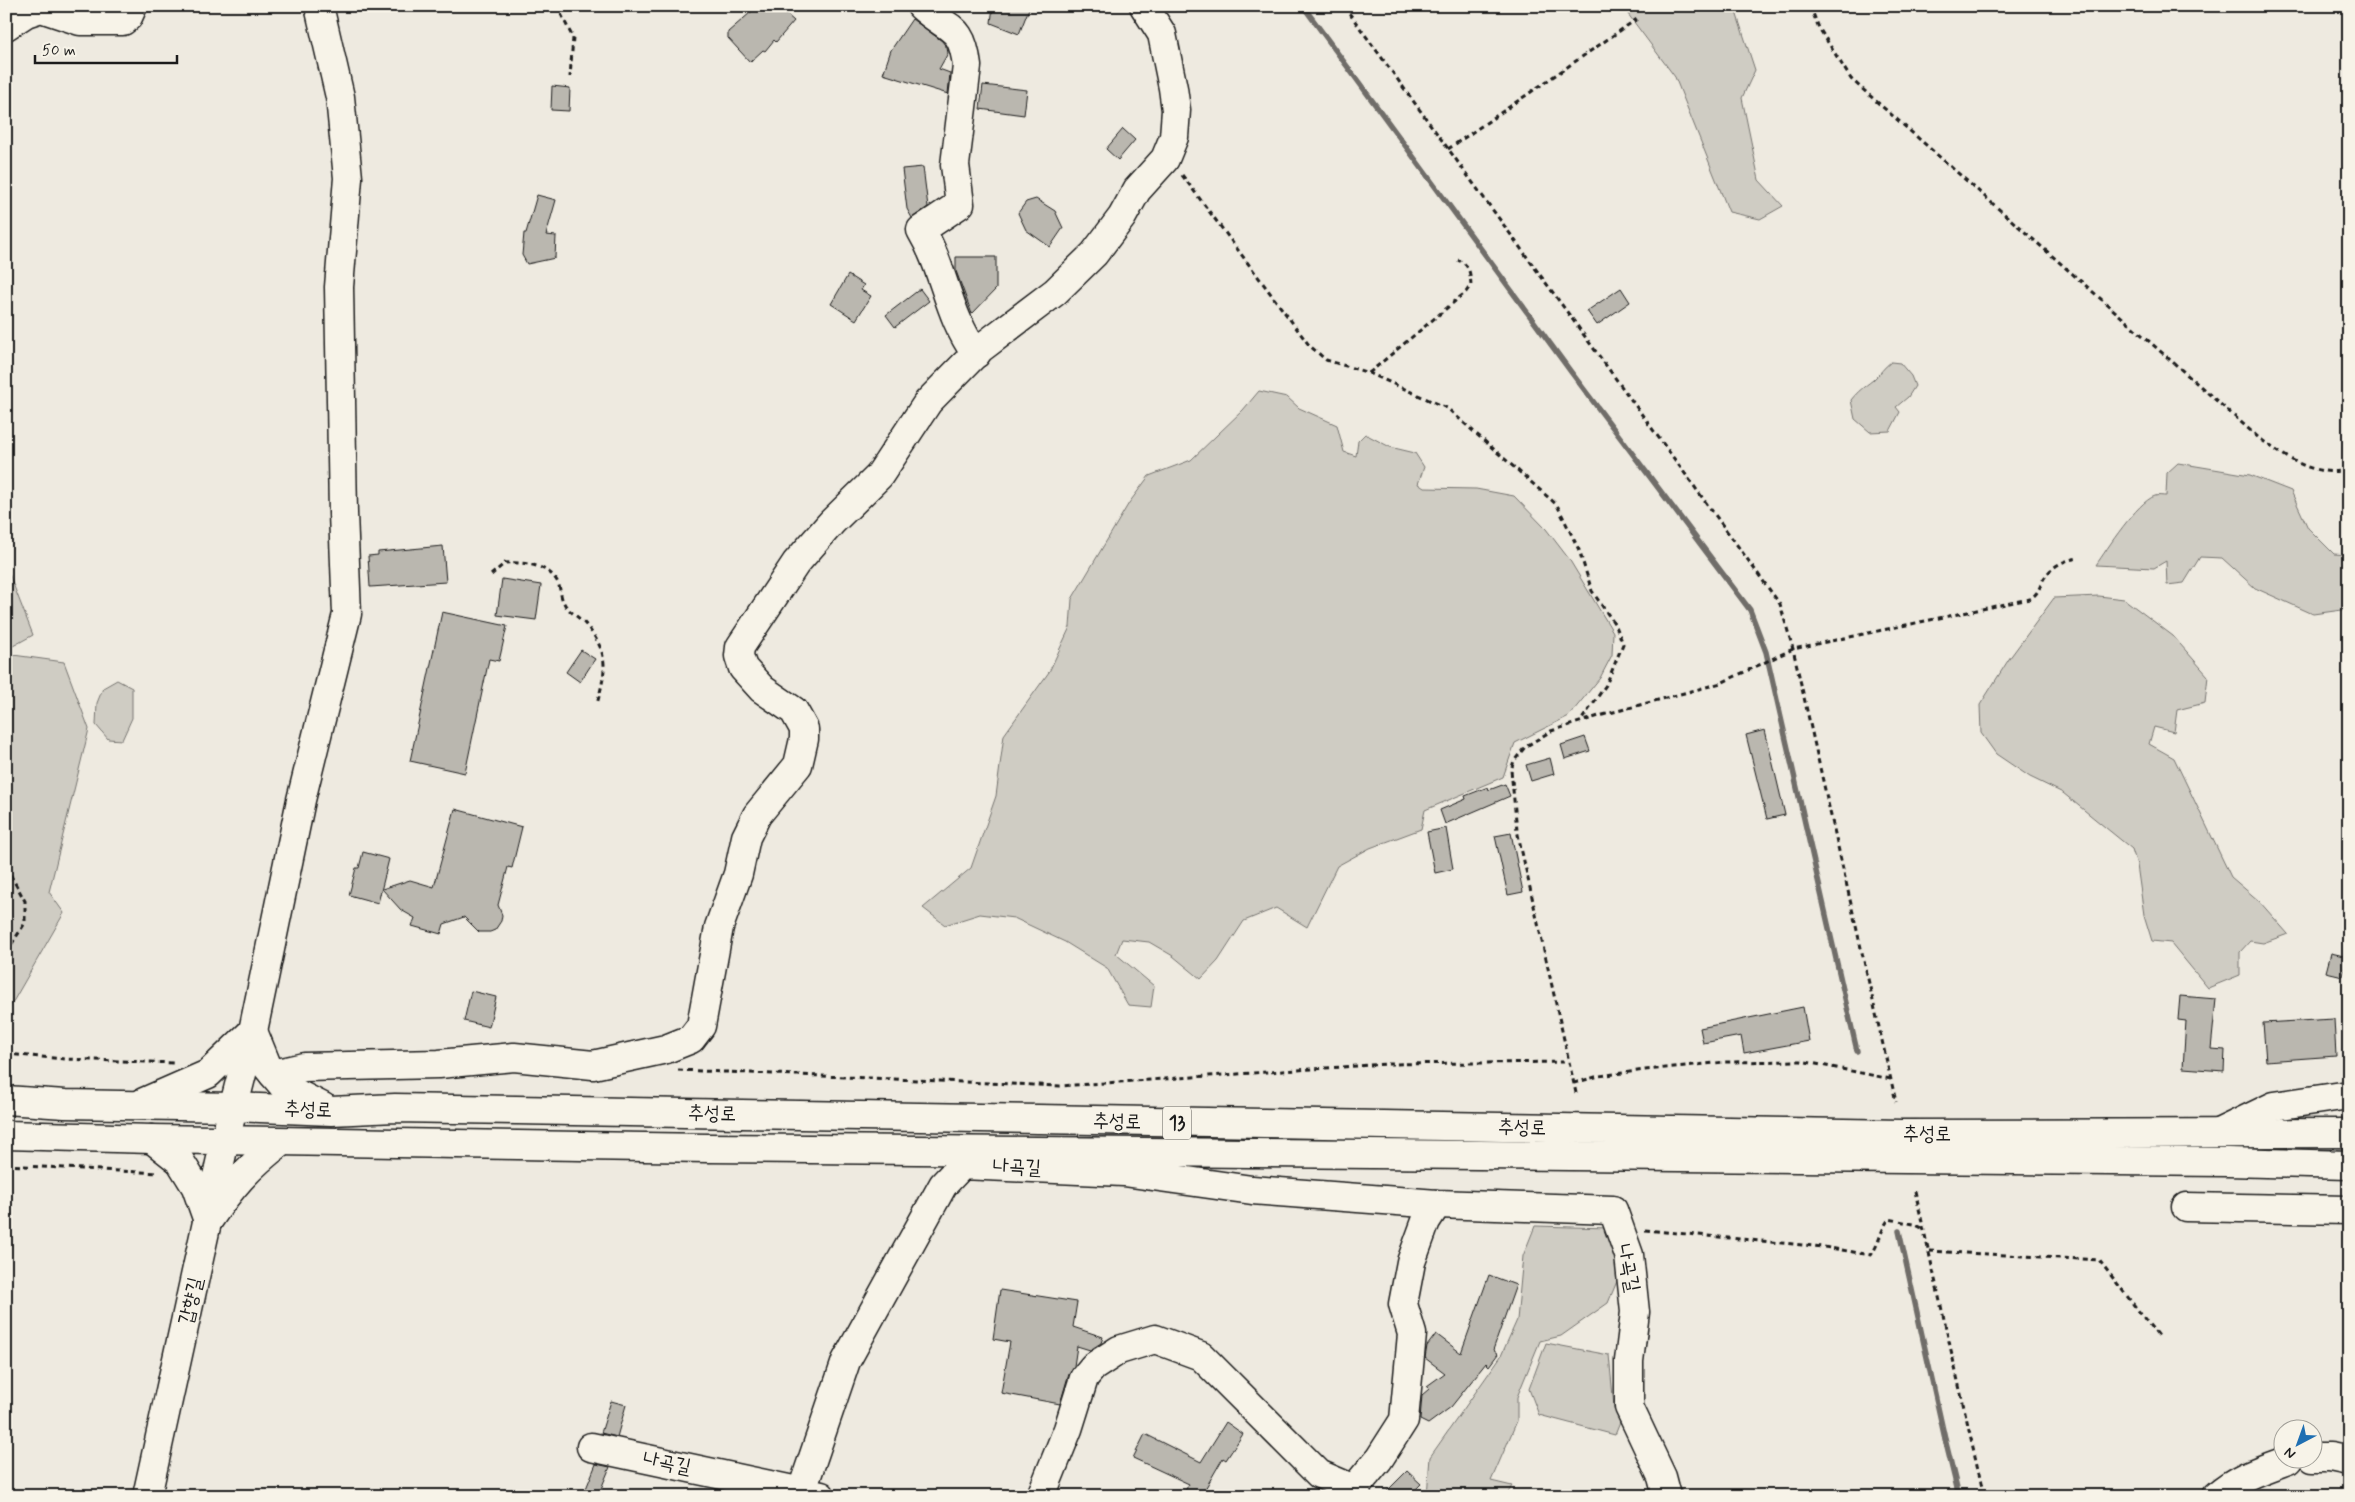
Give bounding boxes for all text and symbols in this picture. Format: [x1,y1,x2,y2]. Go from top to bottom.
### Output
scale bar [35,32,178,64]
text: 50 m [42,41,76,61]
street label: 추성로 [283,1096,333,1124]
street label: 추성로 [688,1100,736,1128]
road number: 13 [1163,1106,1191,1140]
street label: 추성로 [1093,1108,1141,1136]
street label: 추성로 [1498,1114,1546,1142]
street label: 추성로 [1903,1121,1951,1148]
street label: 나곡길 [992,1152,1042,1182]
street label: 나곡길 [1610,1242,1646,1294]
street label: 갑향길 [172,1274,210,1328]
north arrow [2272,1420,2322,1470]
text: N [2281,1443,2300,1463]
street label: 나곡길 [641,1445,693,1481]

